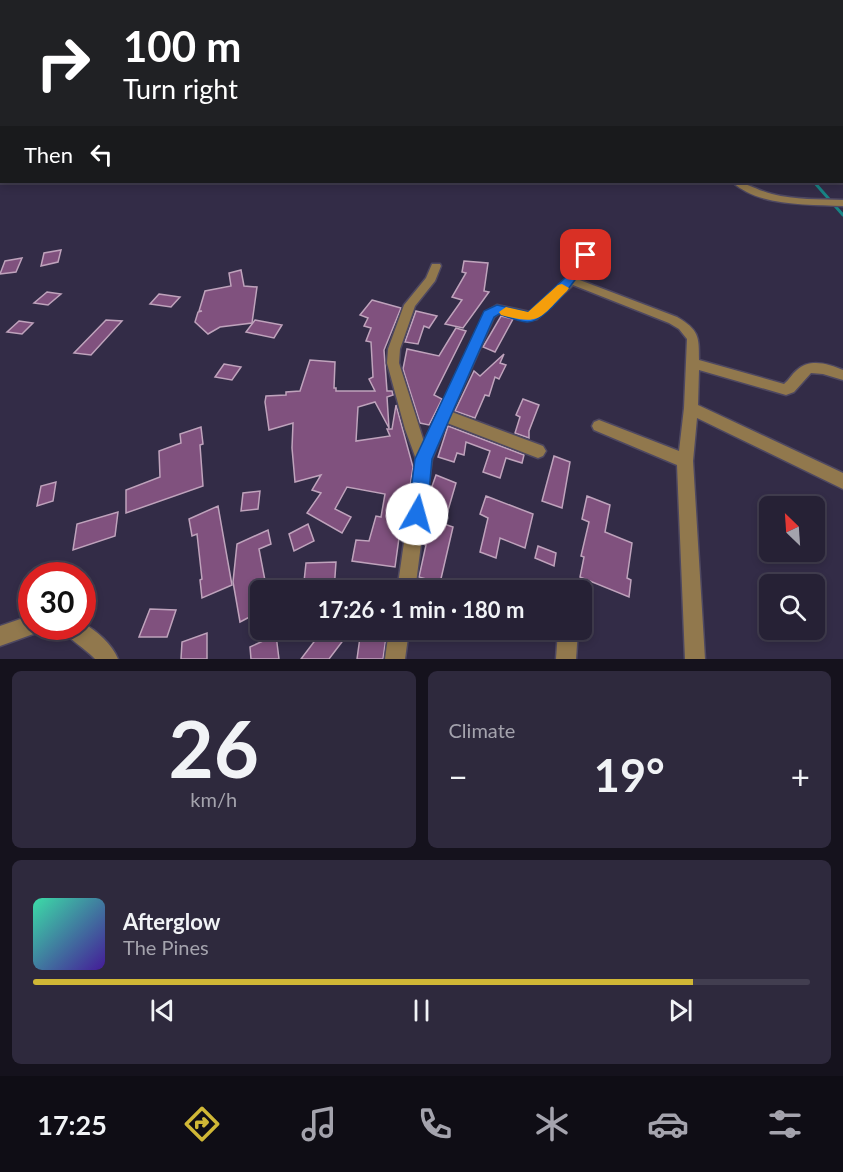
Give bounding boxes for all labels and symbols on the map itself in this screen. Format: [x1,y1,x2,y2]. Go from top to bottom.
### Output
pin [560,229,611,280]
position arrow [385,482,449,546]
north arrow [759,496,825,562]
speed limit sign: 30 [18,562,96,640]

